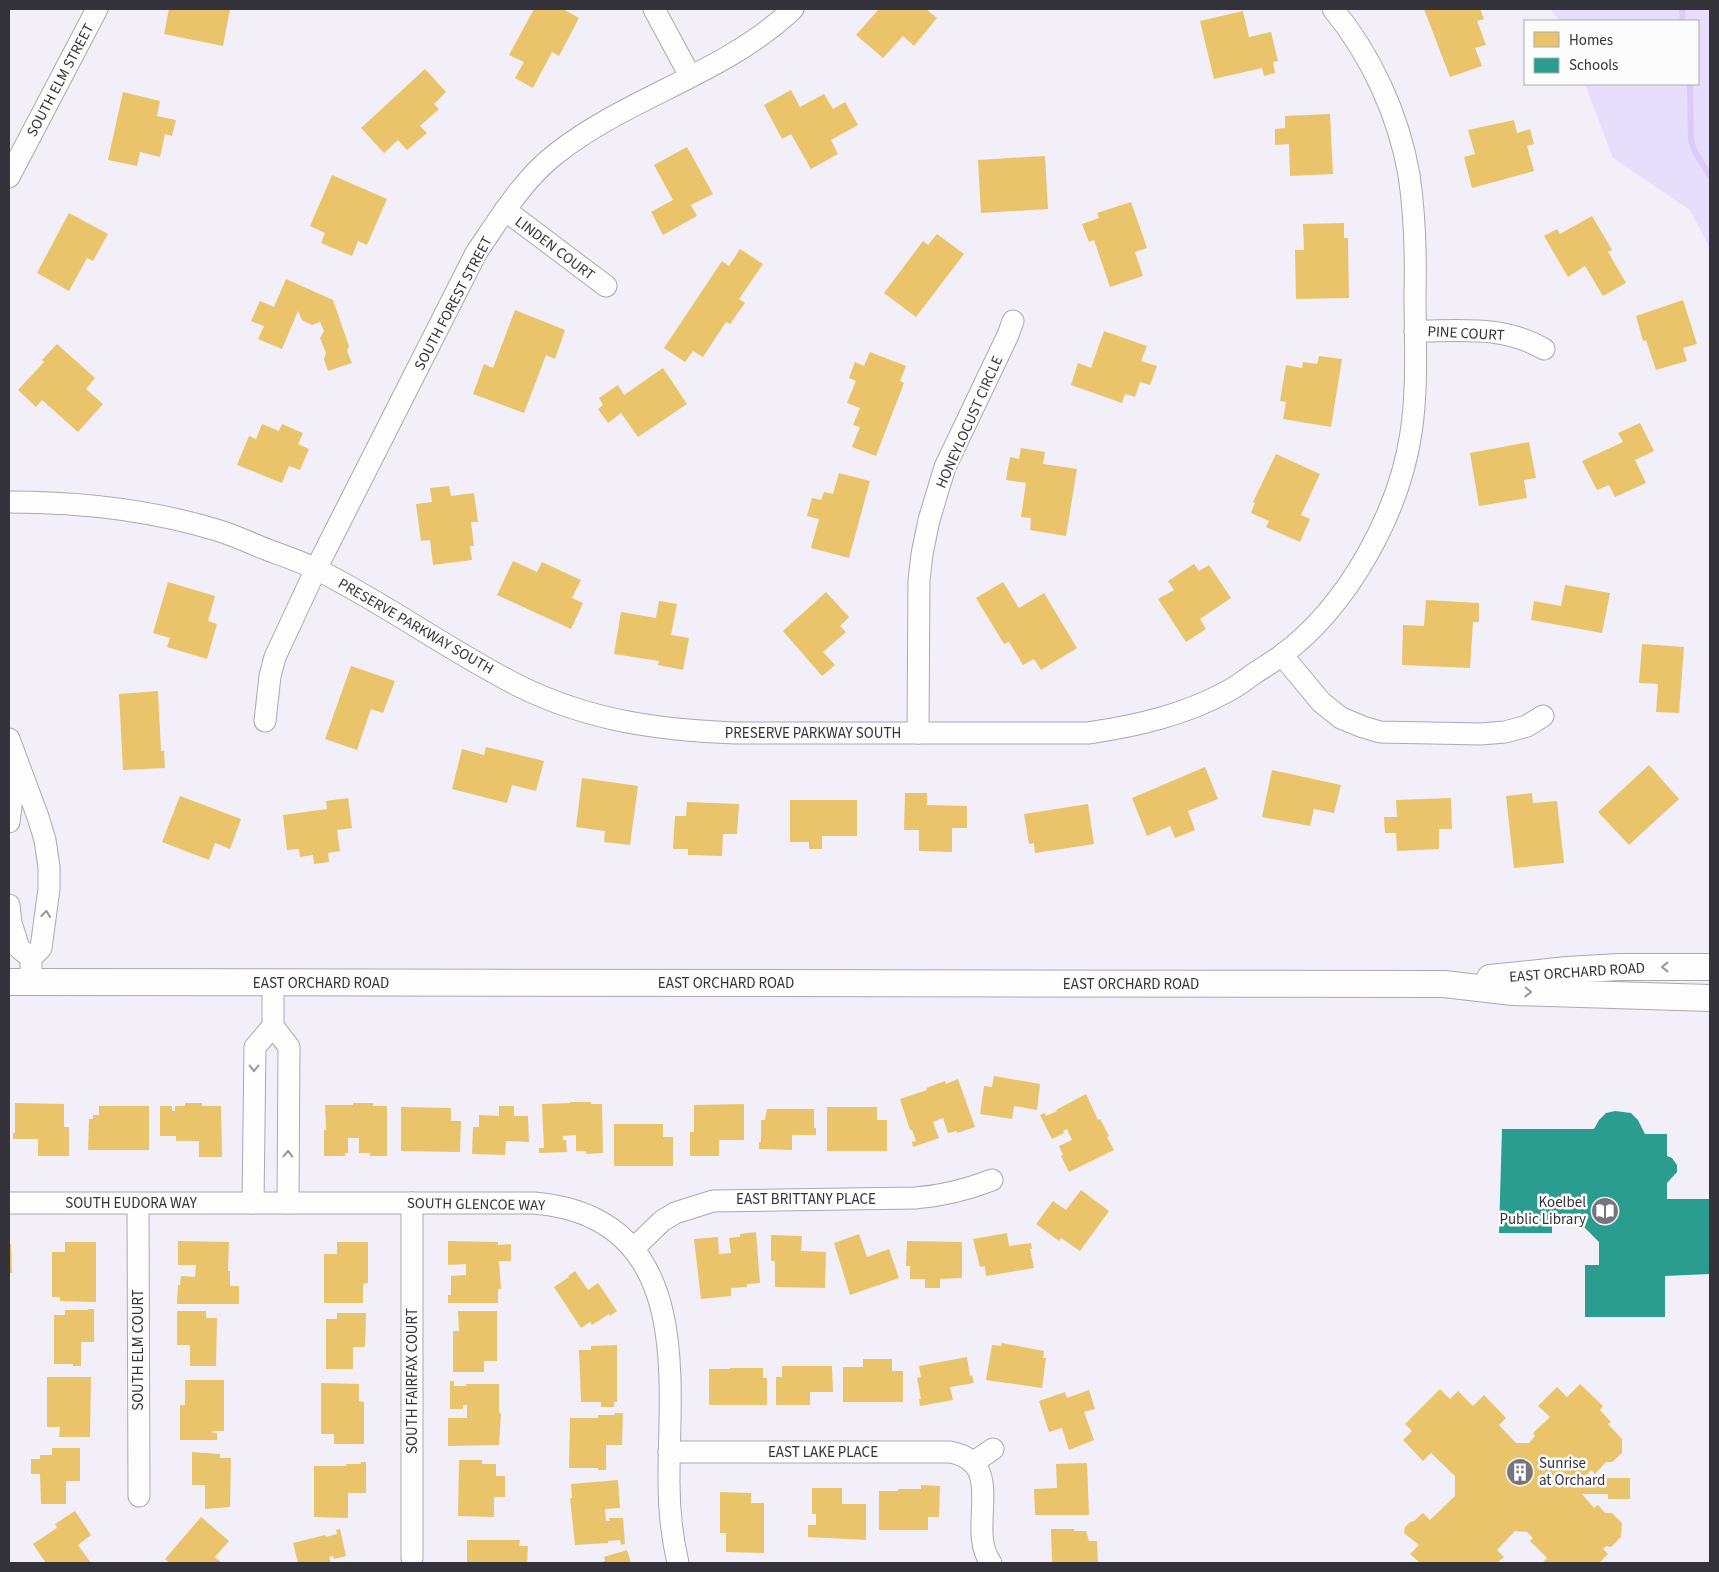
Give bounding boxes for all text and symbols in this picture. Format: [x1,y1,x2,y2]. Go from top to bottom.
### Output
street label: SOUTH ELM STREET [22,20,99,141]
legend [1524,20,1699,85]
text: Homes [1569,30,1613,51]
text: Schools [1569,55,1618,76]
street label: LINDEN COURT [510,211,599,285]
street label: SOUTH FOREST STREET [409,233,498,374]
street label: PINE COURT [1427,321,1505,346]
street label: HONEYLOCUST CIRCLE [931,353,1008,492]
street label: PRESERVE PARKWAY SOUTH [334,573,497,680]
street label: PRESERVE PARKWAY SOUTH [725,723,901,744]
one-way arrow [40,910,51,918]
street label: EAST ORCHARD ROAD [1508,957,1646,988]
one-way arrow [1660,962,1668,972]
street label: EAST ORCHARD ROAD [253,973,389,994]
street label: EAST ORCHARD ROAD [658,973,794,994]
street label: EAST ORCHARD ROAD [1063,974,1199,995]
one-way arrow [1524,987,1532,997]
one-way arrow [249,1064,259,1072]
one-way arrow [283,1150,293,1158]
street label: EAST BRITTANY PLACE [736,1189,876,1210]
place label: Koelbel Public Library [1499,1192,1586,1230]
street label: SOUTH EUDORA WAY [65,1193,198,1214]
street label: SOUTH GLENCOE WAY [407,1193,546,1216]
library icon: Koelbel Public Library [1590,1196,1620,1226]
street label: SOUTH ELM COURT [128,1289,149,1411]
street label: SOUTH FAIRFAX COURT [402,1308,423,1454]
street label: EAST LAKE PLACE [768,1442,878,1463]
place label: Sunrise at Orchard [1539,1453,1605,1491]
building icon: Sunrise at Orchard [1505,1457,1535,1487]

